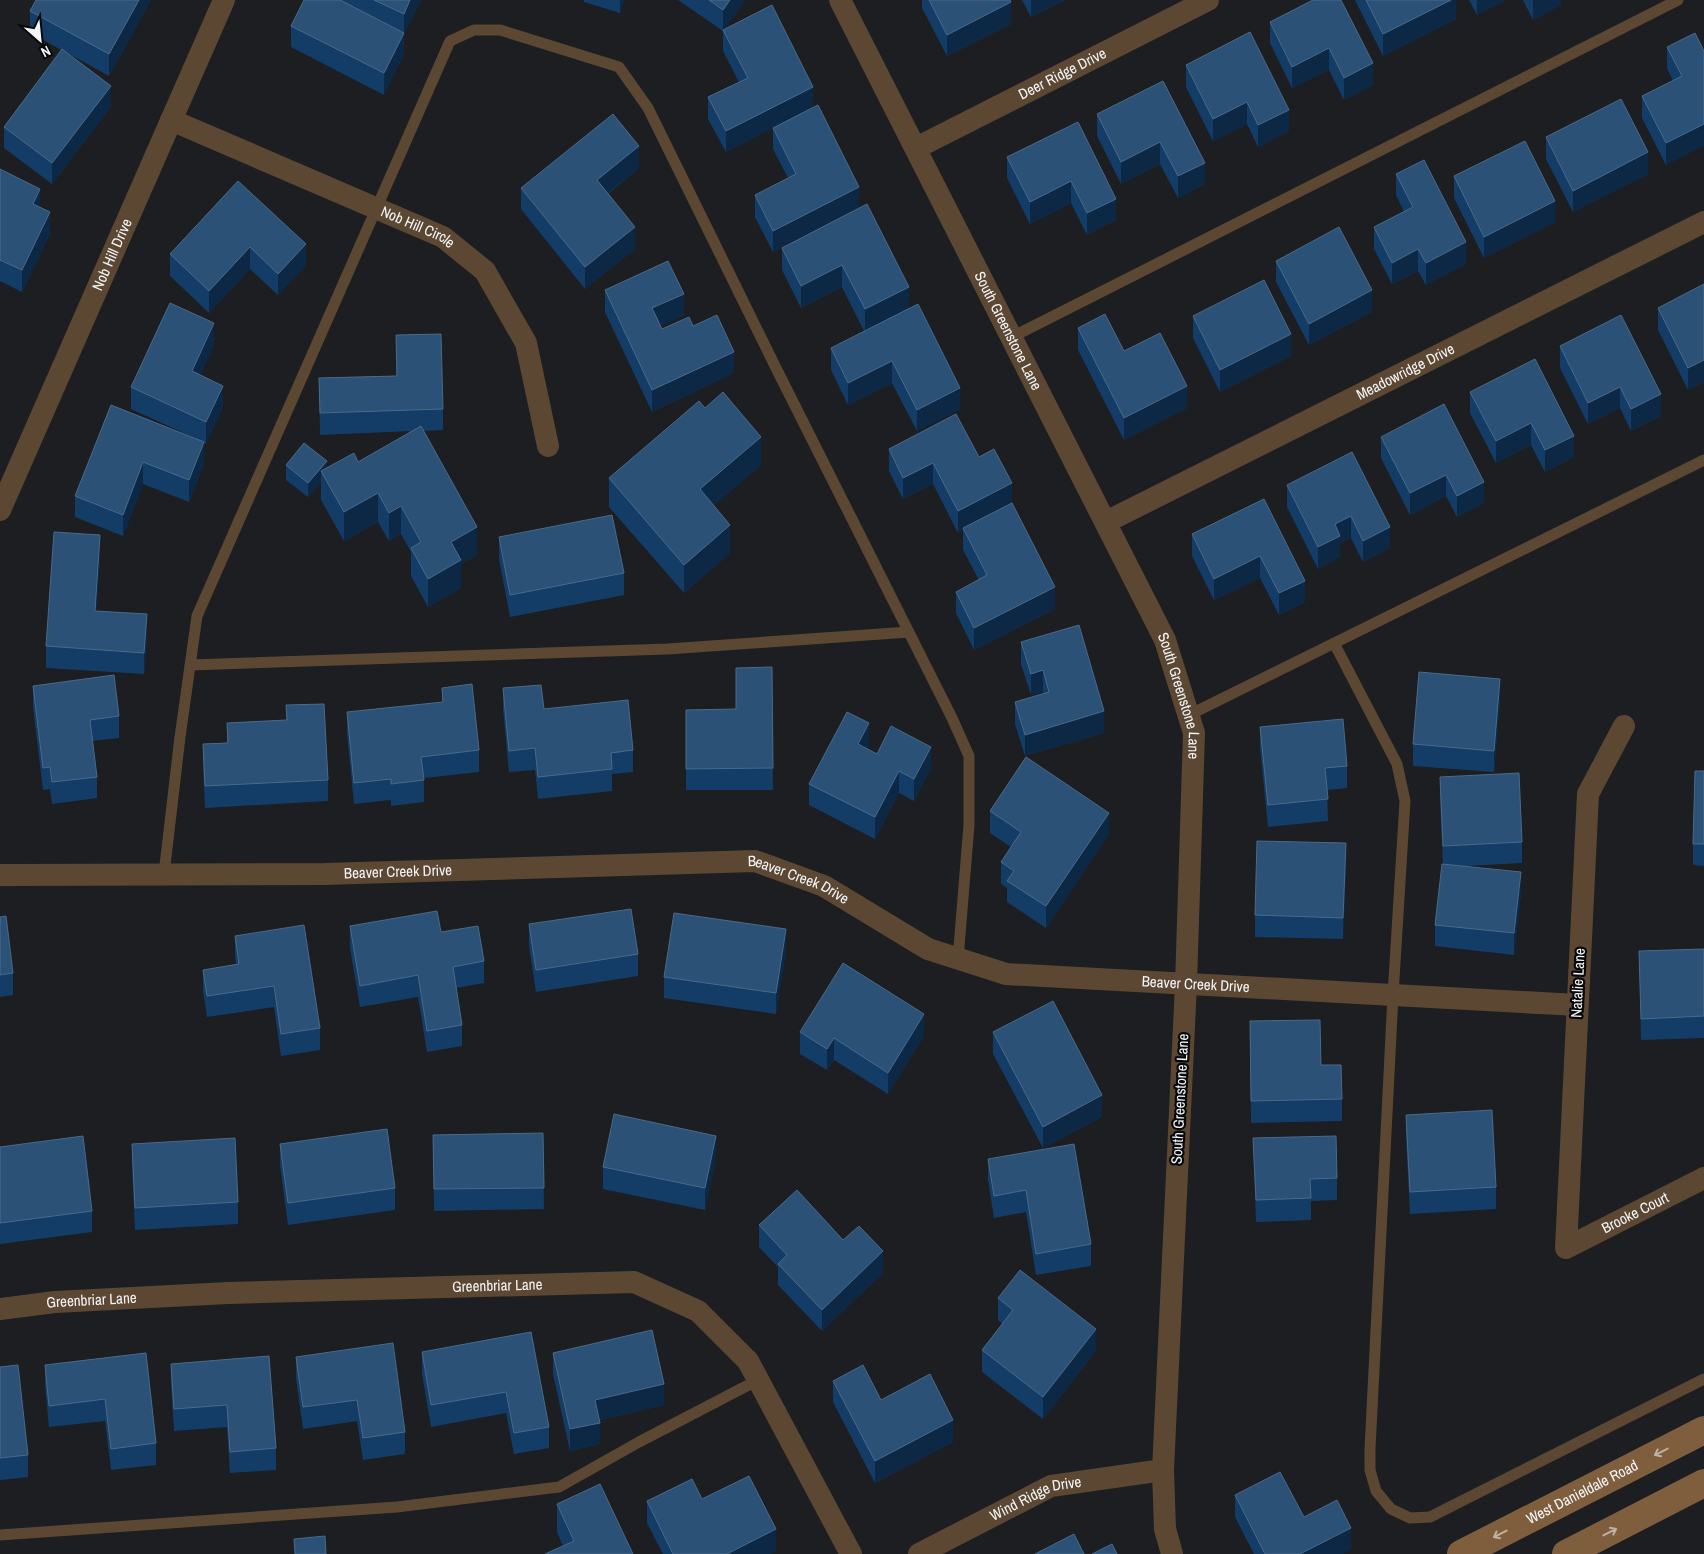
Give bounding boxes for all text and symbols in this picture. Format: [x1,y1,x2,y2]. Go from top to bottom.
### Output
north arrow [15,15,65,65]
text: N [38,42,54,61]
street label: Deer Ridge Drive [1015,42,1110,104]
street label: Nob Hill Circle [378,201,460,253]
street label: Nob Hill Drive [87,215,137,294]
street label: South Greenstone Lane [969,268,1047,394]
street label: Meadowridge Drive [1352,338,1458,405]
street label: South Greenstone Lane [1153,629,1205,760]
street label: Beaver Creek Drive [747,850,853,909]
street label: Beaver Creek Drive [344,859,452,883]
street label: Natalie Lane [1565,947,1590,1018]
street label: Beaver Creek Drive [1141,970,1250,997]
street label: South Greenstone Lane [1166,1033,1193,1165]
street label: Brooke Court [1598,1186,1673,1238]
street label: Greenbriar Lane [452,1273,543,1297]
street label: Greenbriar Lane [45,1287,137,1313]
one-way arrow [1653,1447,1668,1457]
street label: West Danieldale Road [1522,1454,1641,1529]
street label: Wind Ridge Drive [986,1471,1083,1526]
one-way arrow [1602,1527,1617,1537]
one-way arrow [1493,1529,1508,1539]

